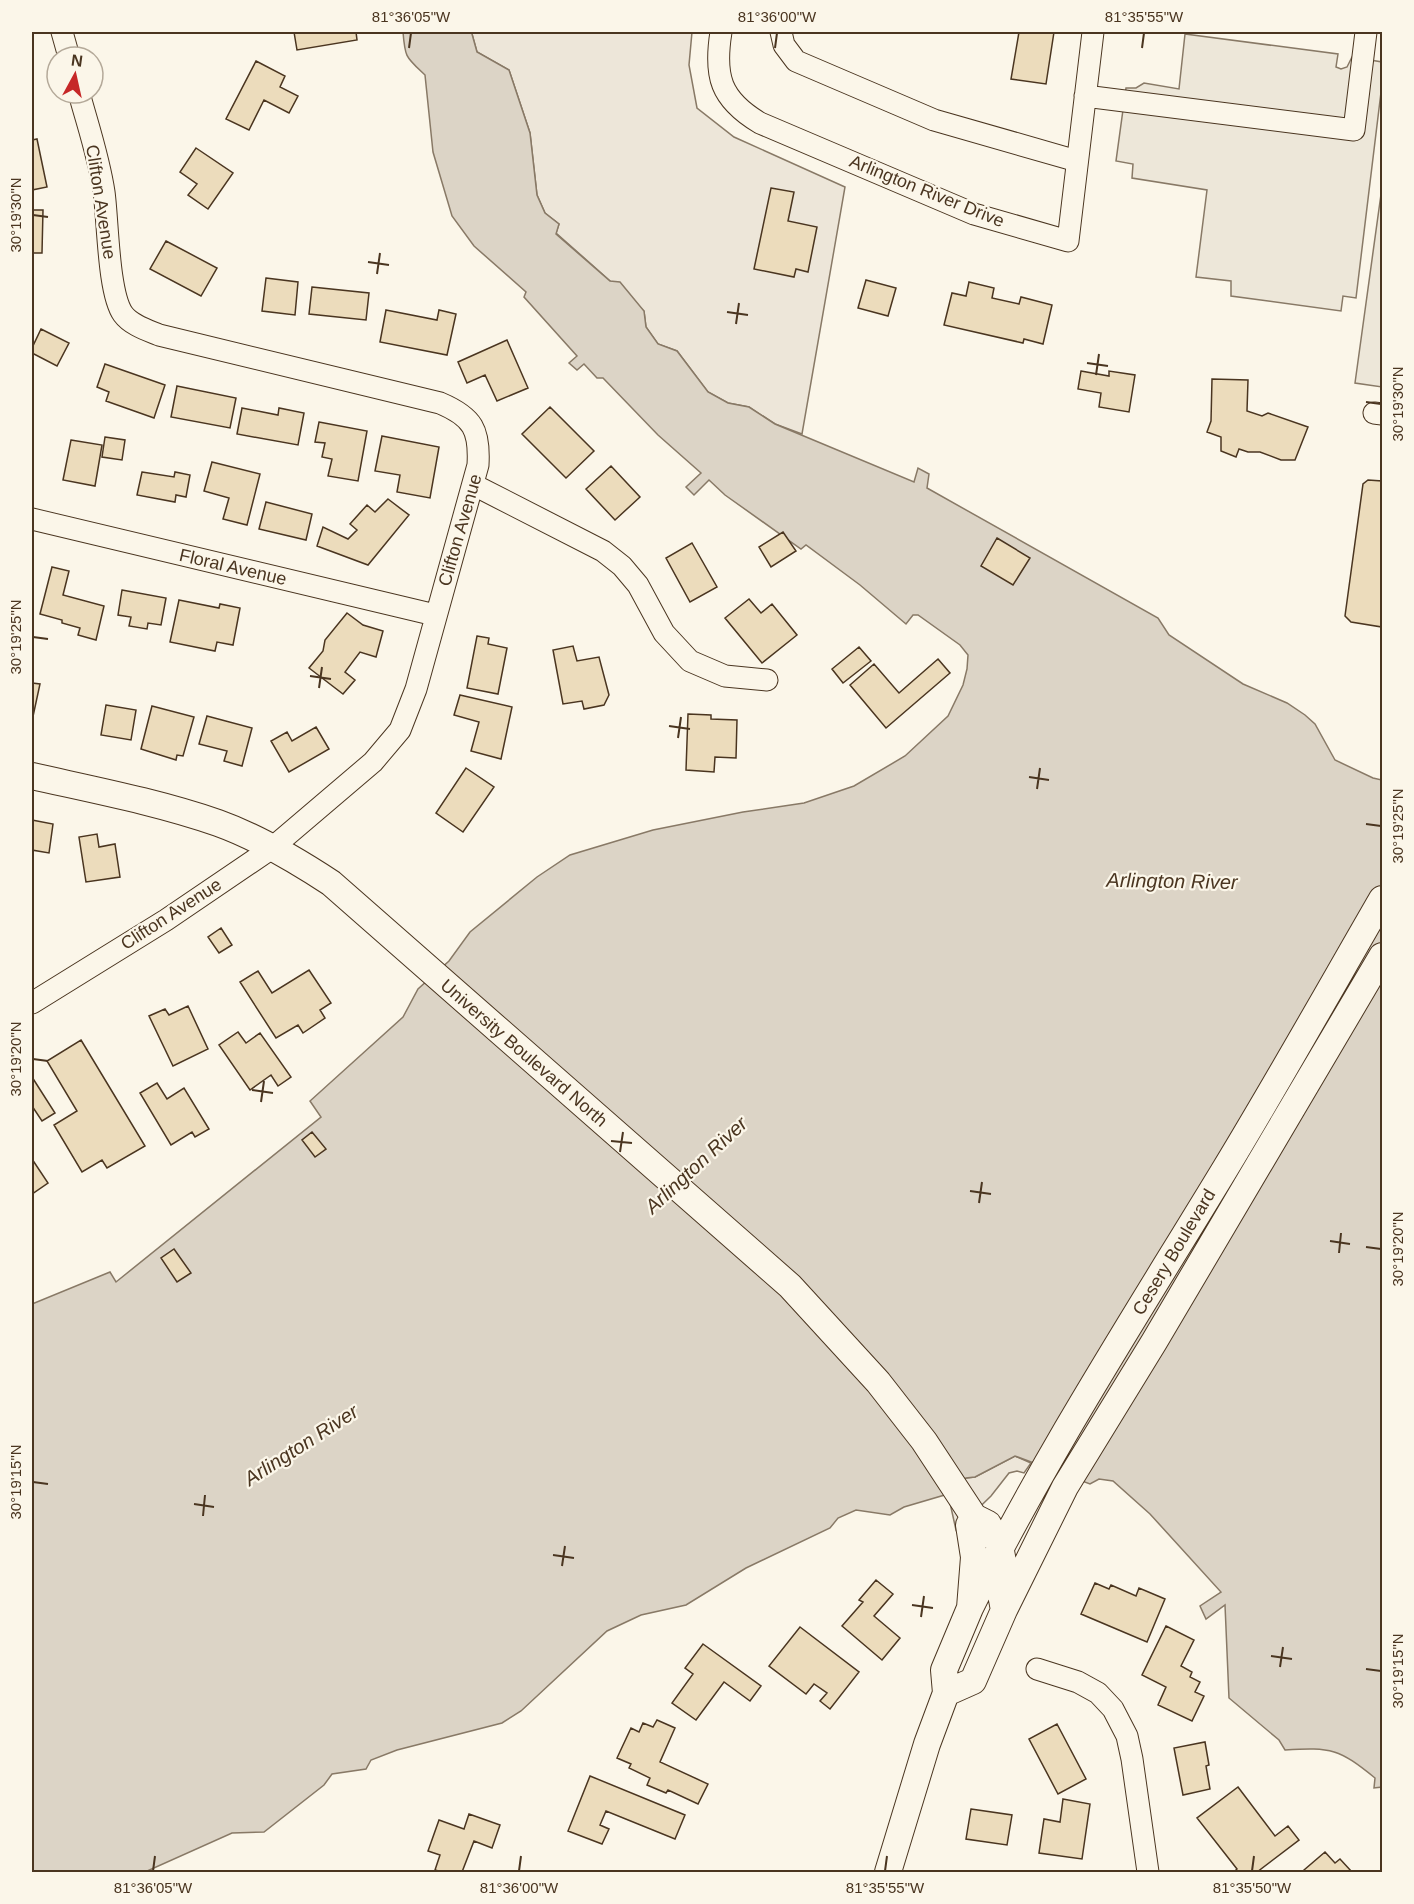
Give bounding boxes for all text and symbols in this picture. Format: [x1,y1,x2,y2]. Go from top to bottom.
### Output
text: 81°36'05"W [372,8,451,25]
text: 81°36'00"W [738,8,817,25]
text: 81°35'55"W [1105,8,1184,25]
north arrow [45,45,105,105]
text: N [70,51,84,70]
street label: Clifton Avenue [82,143,120,261]
street label: Arlington River Drive [847,151,1007,231]
text: 30°19'30"N [7,177,24,253]
text: 30°19'30"N [1389,366,1406,442]
street label: Clifton Avenue [434,472,486,588]
street label: Floral Avenue [177,545,289,589]
text: 30°19'25"N [7,599,24,675]
text: 30°19'25"N [1389,788,1406,864]
water label: Arlington River [1105,869,1239,893]
street label: Clifton Avenue [117,874,225,954]
street label: University Boulevard North [437,975,611,1131]
text: 30°19'20"N [7,1021,24,1097]
water label: Arlington River [640,1111,752,1218]
street label: Cesery Boulevard [1129,1186,1219,1318]
text: 30°19'20"N [1389,1211,1406,1287]
water label: Arlington River [239,1399,363,1490]
text: 30°19'15"N [7,1444,24,1520]
text: 30°19'15"N [1389,1633,1406,1709]
text: 81°36'05"W [114,1879,193,1896]
text: 81°36'00"W [480,1879,559,1896]
text: 81°35'55"W [846,1879,925,1896]
text: 81°35'50"W [1213,1879,1292,1896]

